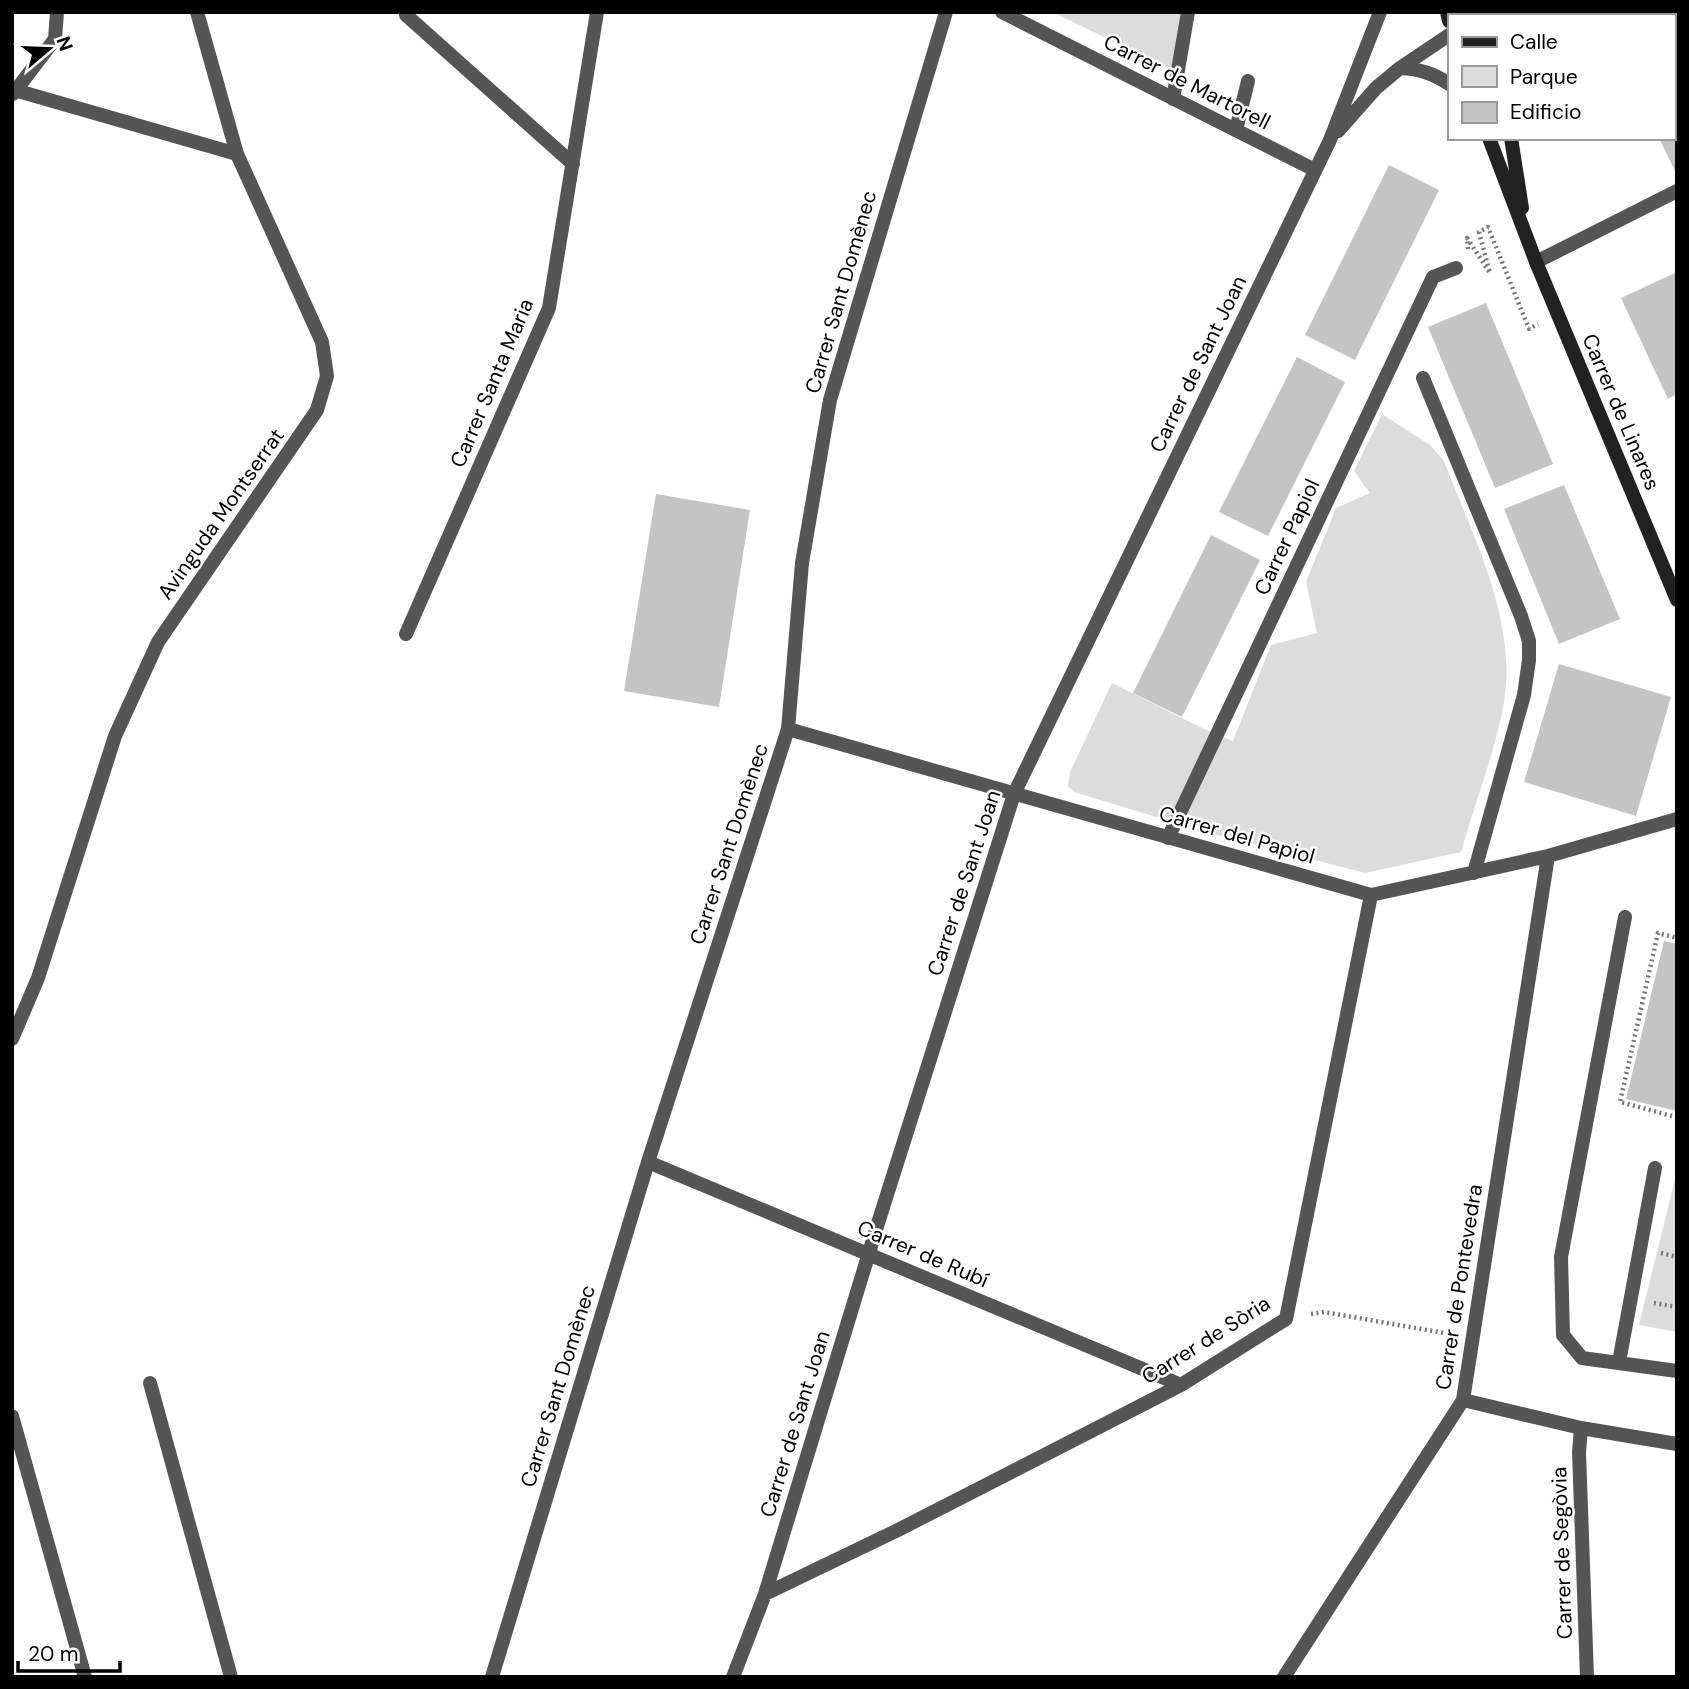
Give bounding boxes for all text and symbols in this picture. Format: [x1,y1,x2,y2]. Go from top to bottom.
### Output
north arrow [14,14,84,84]
legend [1448,14,1675,140]
street label: Carrer de Martorell [1099,28,1275,136]
text: Calle [1510,28,1558,56]
text: N [51,33,79,54]
text: Parque [1510,63,1578,91]
text: Edificio [1510,98,1581,126]
street label: Carrer Sant Domènec [799,187,883,397]
street label: Carrer de Sant Joan [1143,271,1253,457]
street label: Carrer Santa Maria [444,294,540,472]
street label: Carrer de Linares [1575,330,1667,494]
street label: Avinguda Montserrat [151,423,291,605]
street label: Carrer Papiol [1248,474,1326,600]
street label: Carrer Sant Domènec [683,740,775,948]
street label: Carrer de Sant Joan [921,787,1007,979]
street label: Carrer del Papiol [1156,799,1318,871]
street label: Carrer de Pontevedra [1429,1182,1489,1392]
street label: Carrer de Rubí [853,1214,993,1294]
street label: Carrer Sant Domènec [514,1282,602,1490]
street label: Carrer de Sòria [1136,1289,1276,1391]
street label: Carrer de Sant Joan [753,1327,837,1521]
street label: Carrer de Segòvia [1545,1466,1579,1640]
scale bar [18,1630,119,1674]
text: 20 m [28,1640,79,1668]

